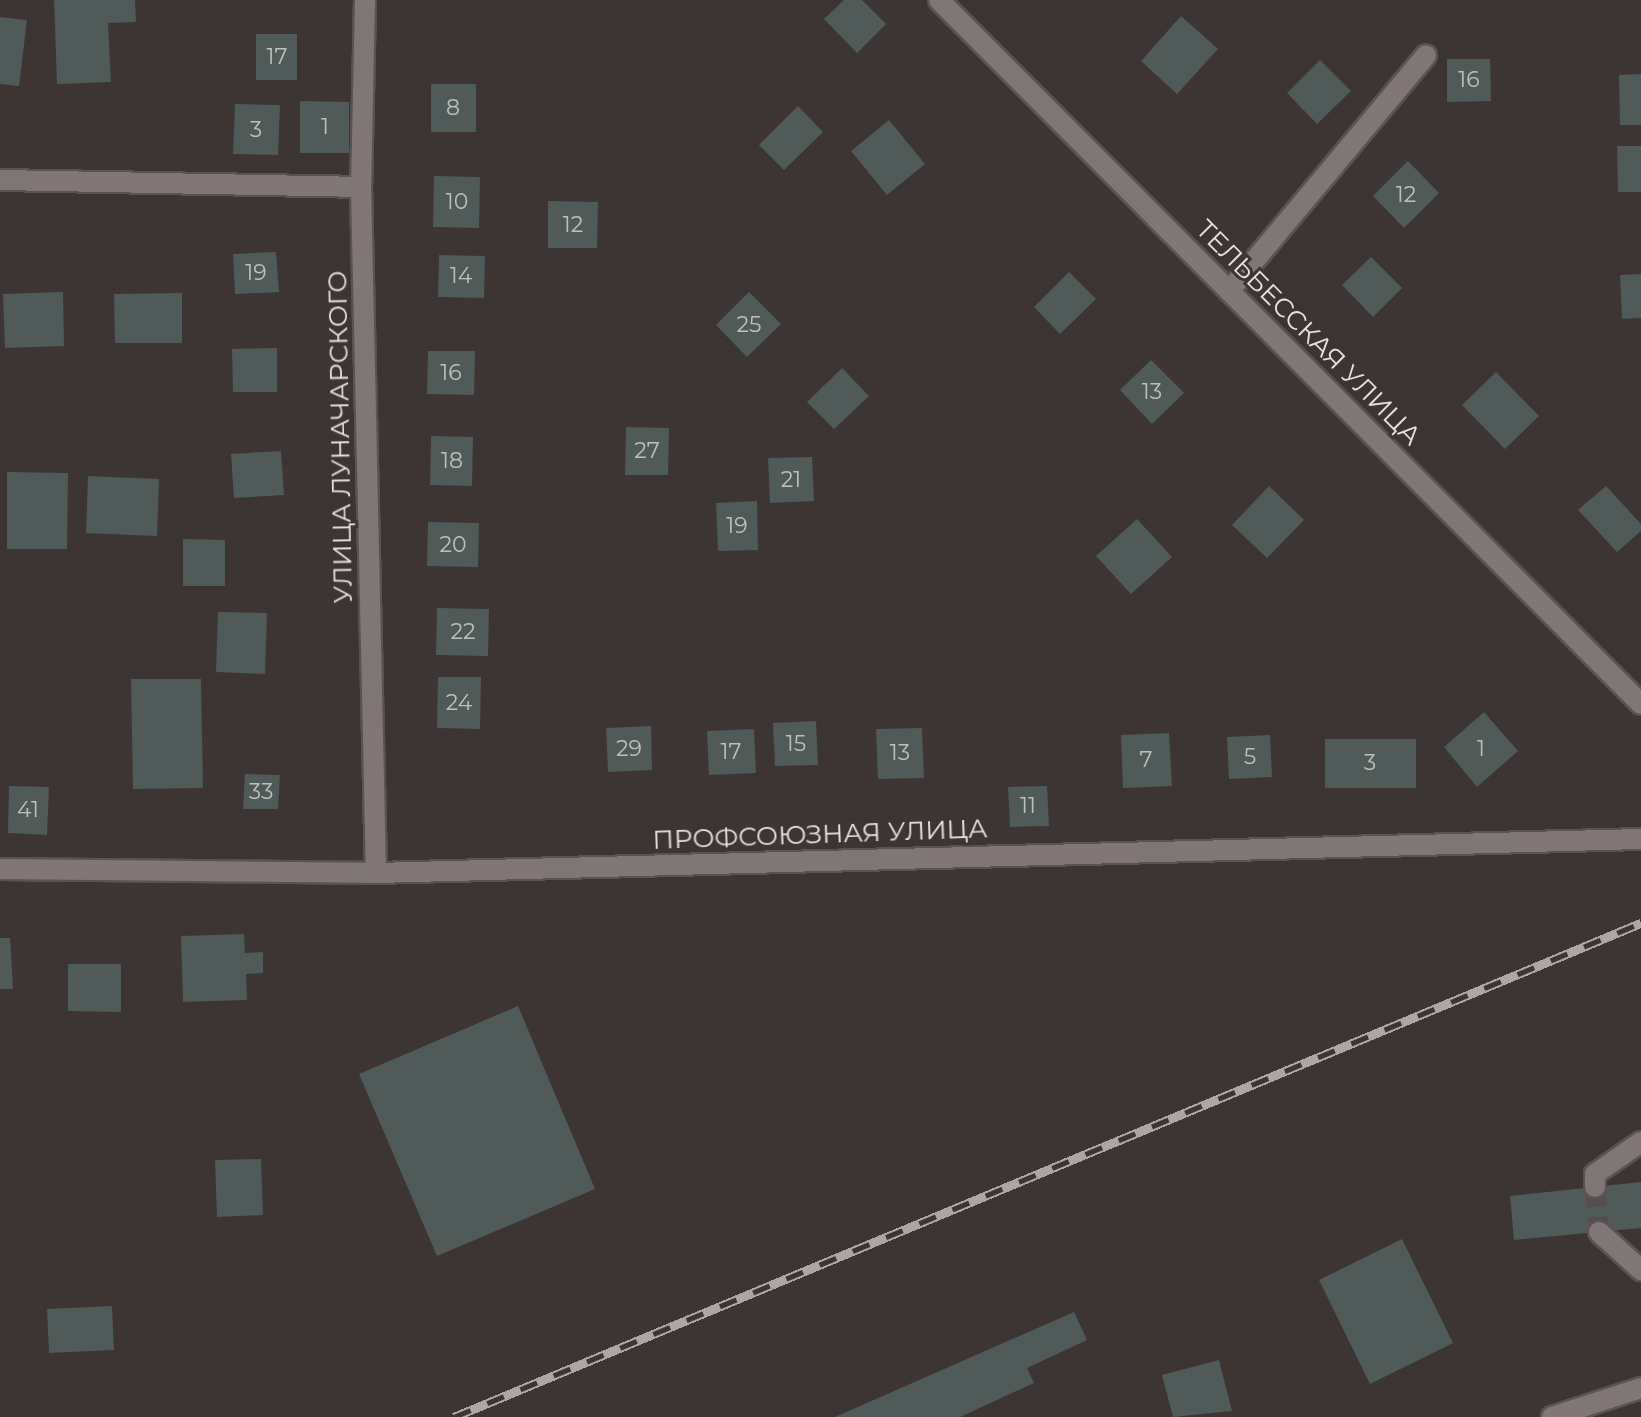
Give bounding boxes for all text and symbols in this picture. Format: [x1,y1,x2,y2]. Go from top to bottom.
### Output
house number: 17 [267,44,287,70]
house number: 16 [1458,67,1480,93]
house number: 8 [446,95,460,121]
house number: 1 [321,114,329,140]
house number: 3 [250,117,262,143]
house number: 12 [1396,182,1416,208]
house number: 10 [446,189,468,215]
house number: 12 [563,212,583,238]
street label: ТЕЛЬБЕССКАЯ УЛИЦА [1189,214,1427,452]
house number: 19 [245,260,267,286]
house number: 14 [450,263,472,289]
street label: УЛИЦА ЛУНАЧАРСКОГО [322,270,360,604]
house number: 25 [737,312,761,338]
house number: 16 [440,360,462,386]
house number: 13 [1142,379,1162,405]
house number: 27 [634,438,660,464]
house number: 18 [441,448,463,474]
house number: 21 [781,467,801,493]
house number: 19 [726,513,748,539]
house number: 20 [439,532,467,558]
house number: 22 [451,619,475,645]
house number: 24 [446,690,472,716]
house number: 15 [786,731,806,757]
house number: 29 [616,736,642,762]
house number: 1 [1477,736,1485,762]
house number: 17 [721,739,741,765]
house number: 13 [890,740,910,766]
house number: 5 [1244,744,1256,770]
house number: 7 [1140,747,1152,773]
house number: 3 [1364,750,1376,776]
house number: 33 [249,779,273,805]
house number: 11 [1020,793,1036,819]
house number: 41 [17,797,39,823]
street label: ПРОФСОЮЗНАЯ УЛИЦА [652,814,988,856]

